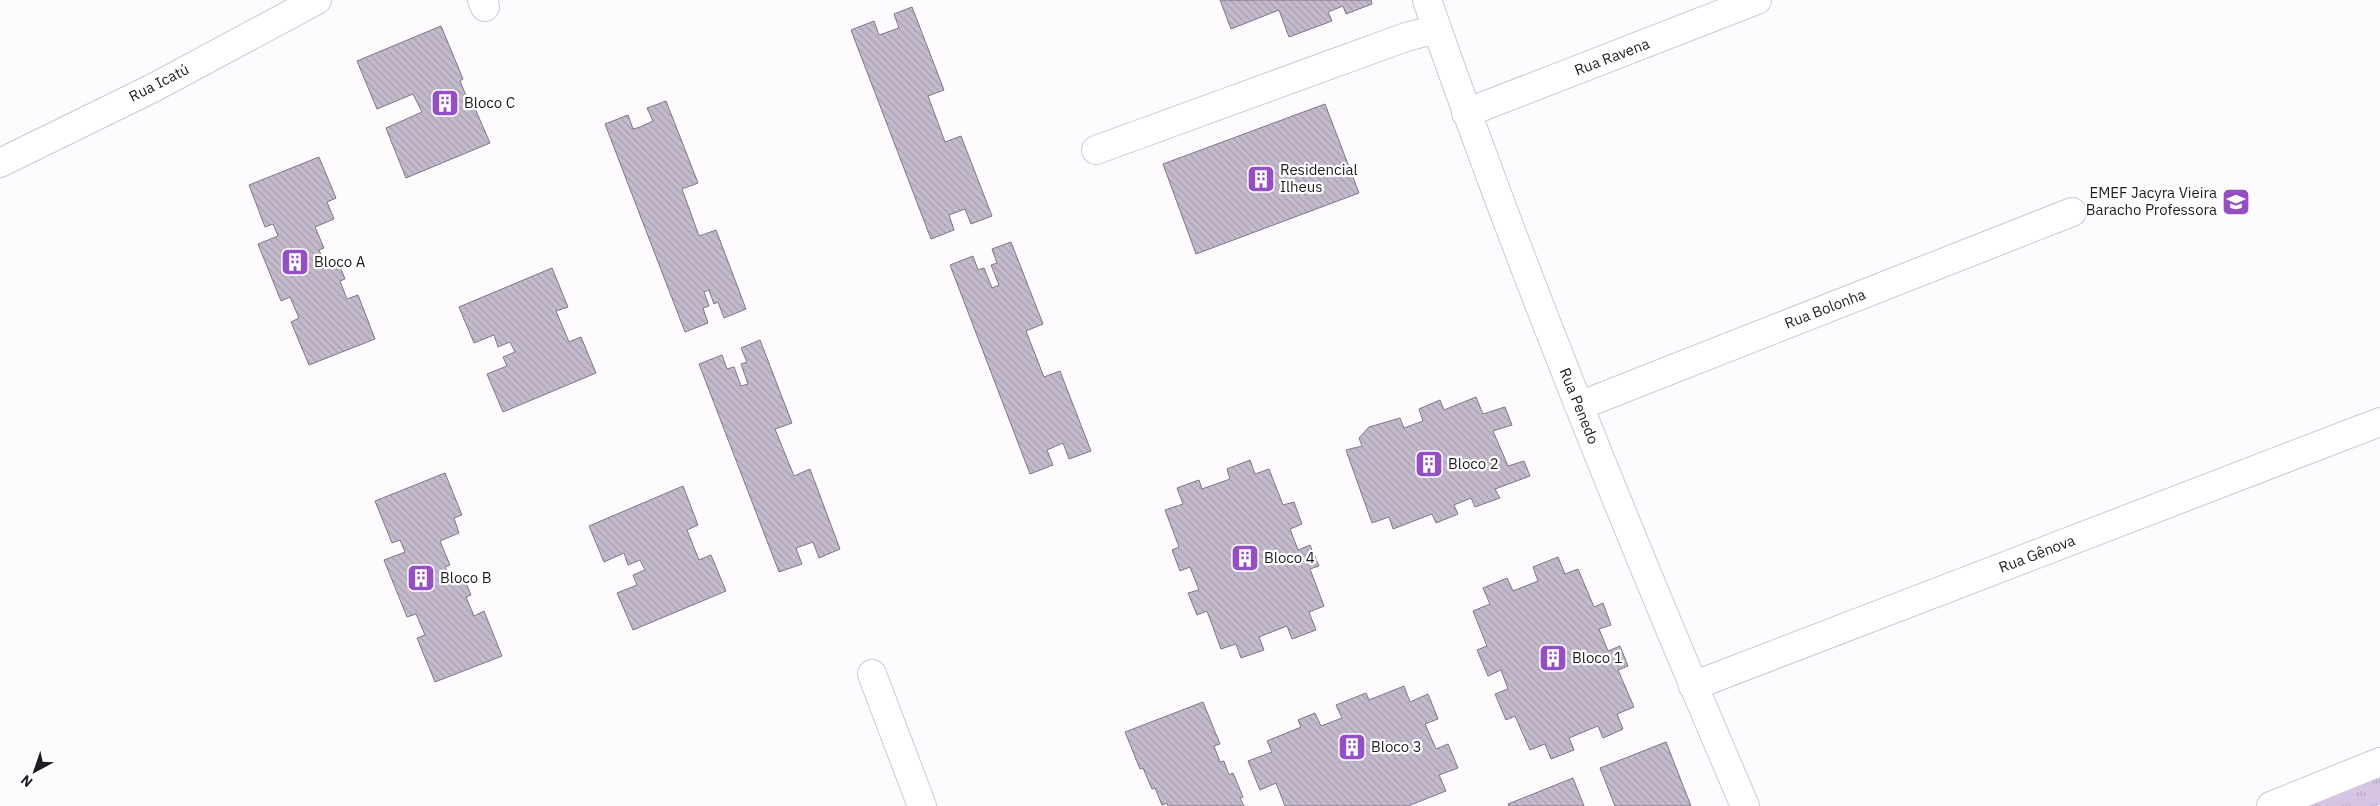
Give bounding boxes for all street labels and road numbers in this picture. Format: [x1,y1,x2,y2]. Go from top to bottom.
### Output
street label: Rua Ravena [1572,34,1652,80]
street label: Rua Icatú [126,59,192,106]
street label: Rua Bolonha [1782,284,1868,333]
street label: Rua Penedo [1556,365,1603,447]
street label: Rua Gênova [1996,530,2078,577]

